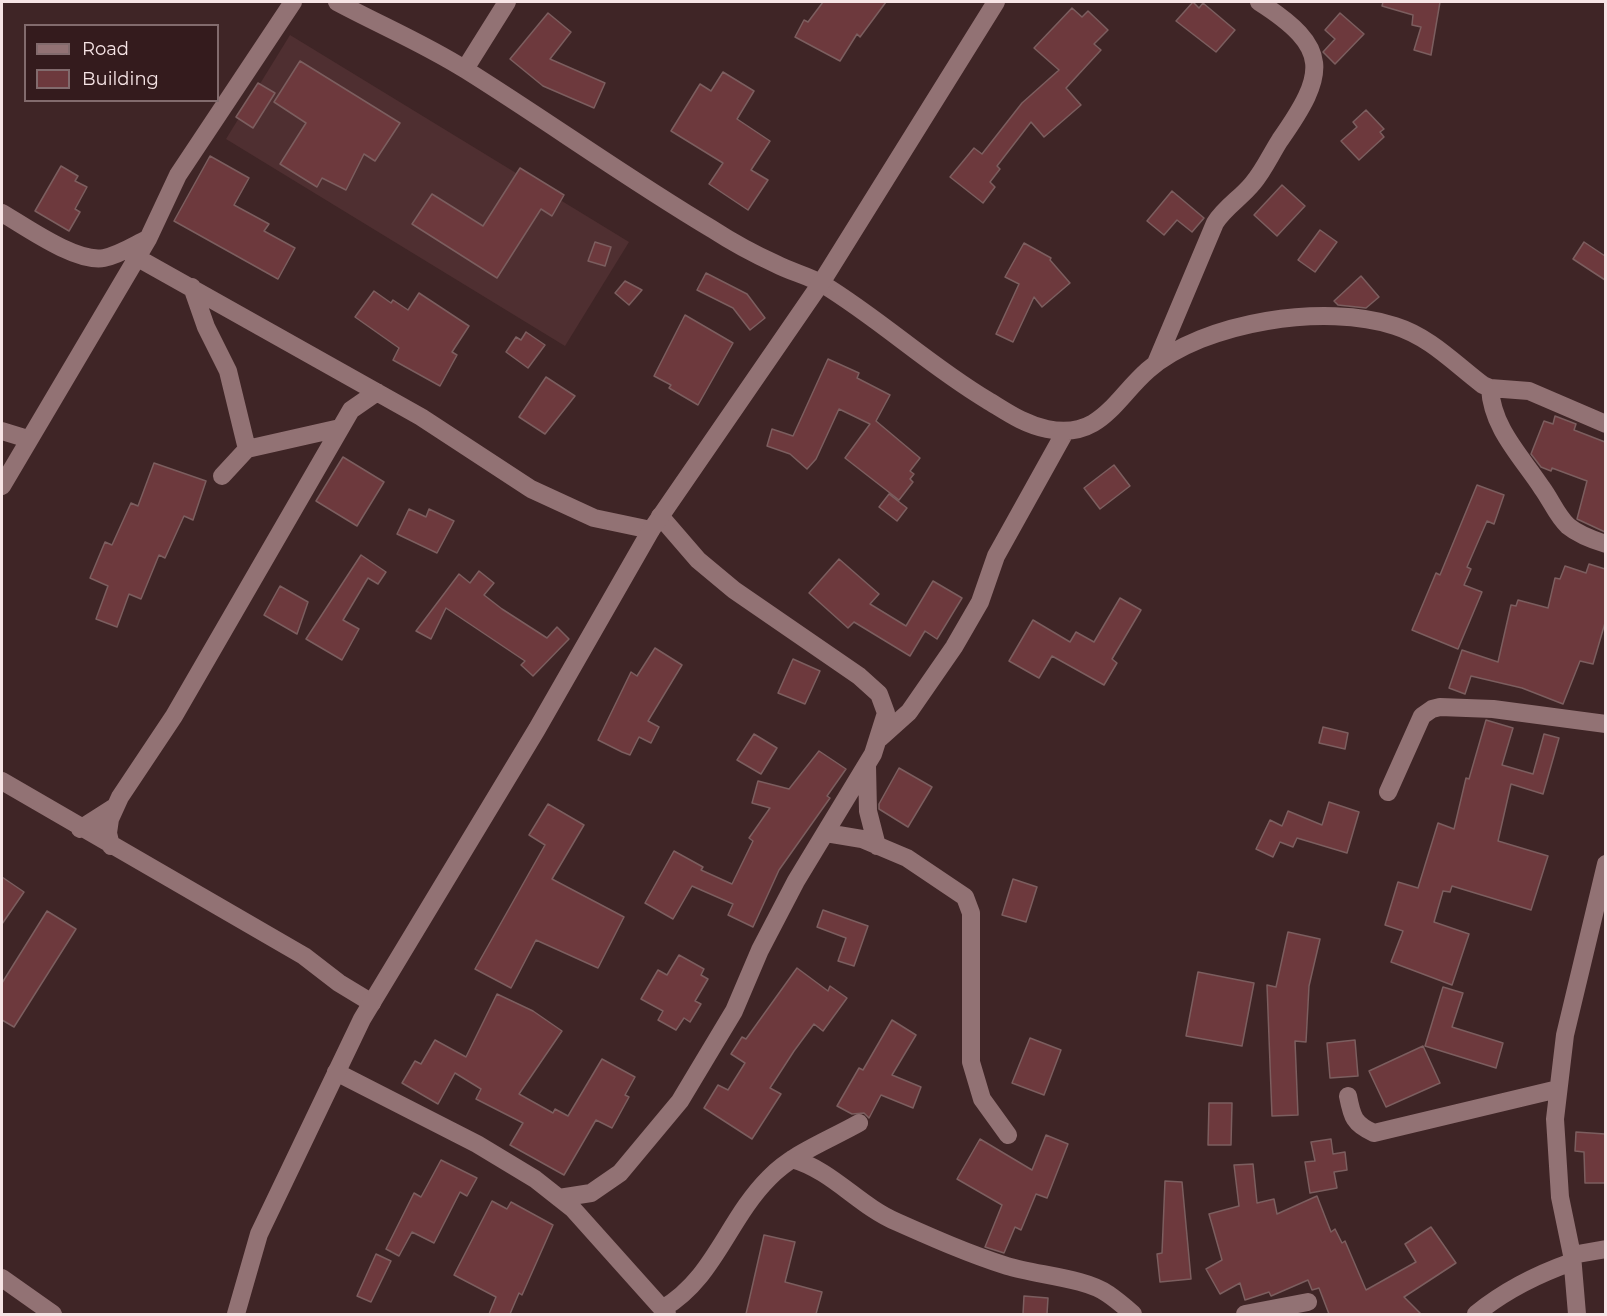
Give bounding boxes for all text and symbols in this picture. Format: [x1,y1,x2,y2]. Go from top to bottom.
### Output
legend [24,24,219,102]
text: Road [82,38,129,60]
text: Building [82,68,159,90]

